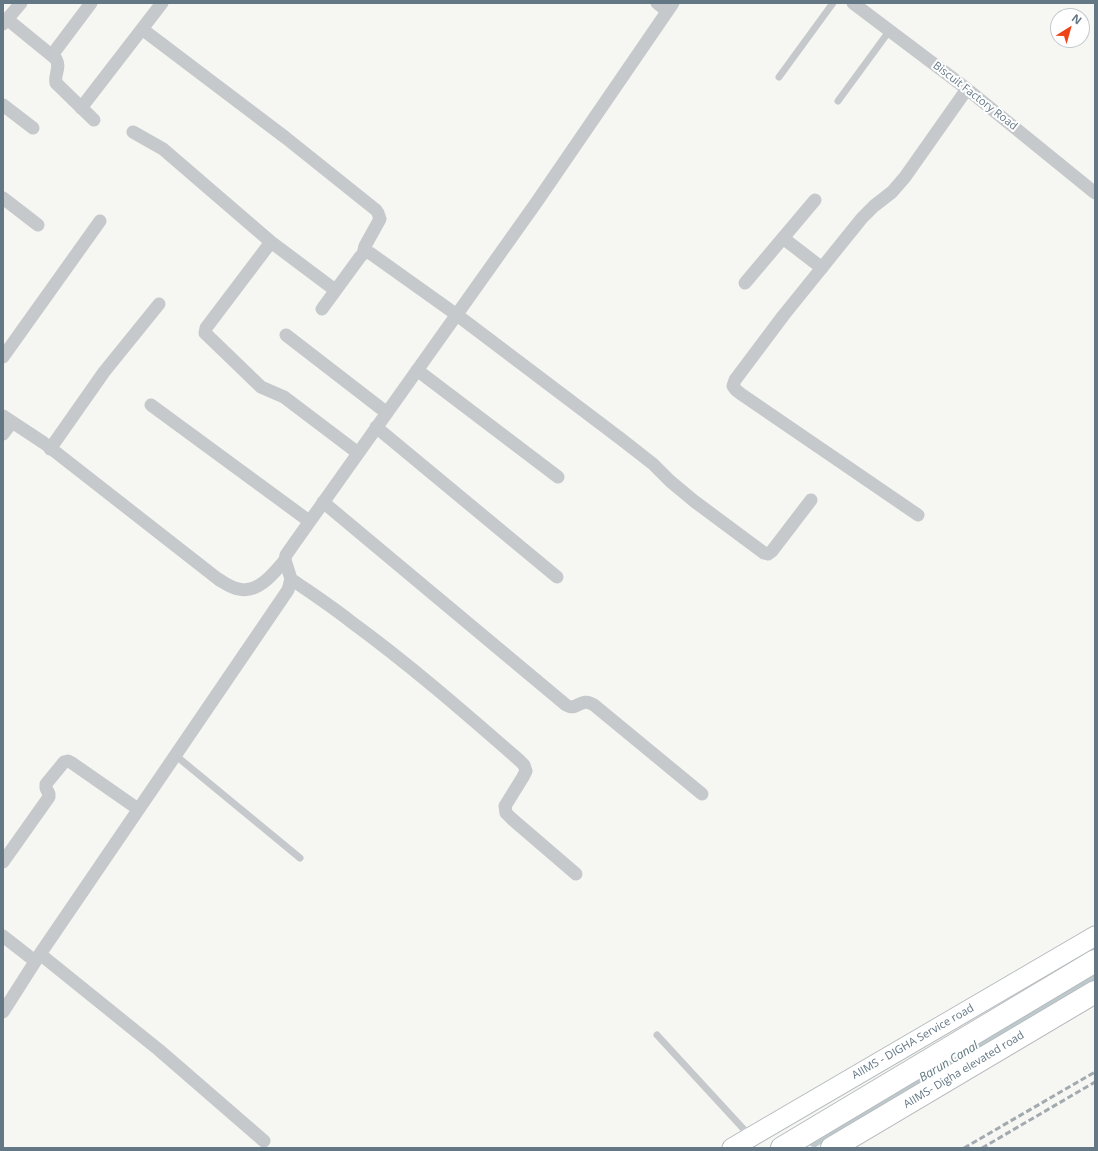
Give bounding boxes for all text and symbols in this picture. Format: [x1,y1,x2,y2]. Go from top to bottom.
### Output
north arrow [1050,8,1090,48]
text: N [1069,10,1085,27]
street label: Biscuit Factory Road [930,59,1020,133]
street label: AIIMS - DIGHA Service road [850,1002,976,1082]
street label: AIIMS- Digha elevated road [901,1029,1027,1111]
water label: Barun Canal [917,1039,981,1085]

